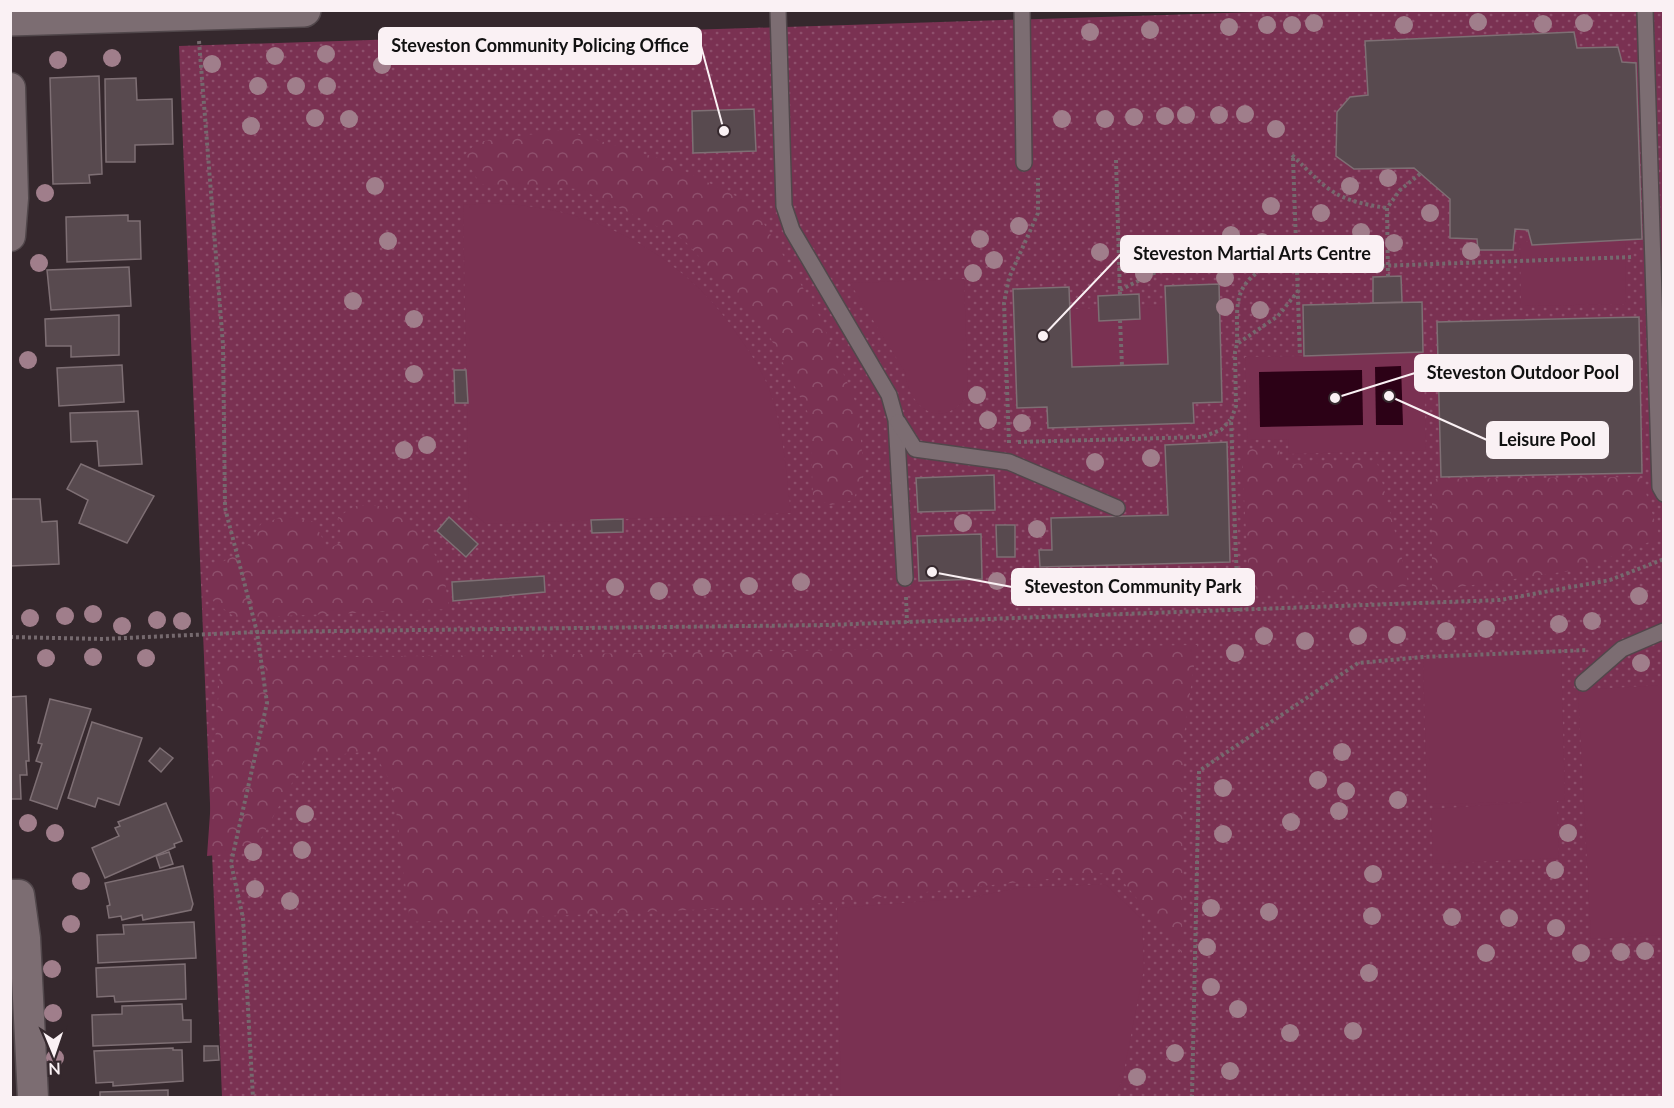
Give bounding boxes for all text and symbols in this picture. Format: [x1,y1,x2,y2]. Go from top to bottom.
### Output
callout: Steveston Community Policing Office [379,28,701,64]
text: Steveston Community Policing Office [391,34,689,56]
callout: Steveston Martial Arts Centre [1121,236,1383,272]
text: Steveston Martial Arts Centre [1133,242,1371,264]
callout: Steveston Outdoor Pool [1415,355,1632,391]
text: Steveston Outdoor Pool [1427,361,1619,383]
callout: Leisure Pool [1487,422,1608,458]
text: Leisure Pool [1498,428,1596,450]
callout: Steveston Community Park [1012,569,1254,605]
text: Steveston Community Park [1024,575,1242,597]
north arrow [24,1024,84,1084]
text: N [48,1060,61,1079]

